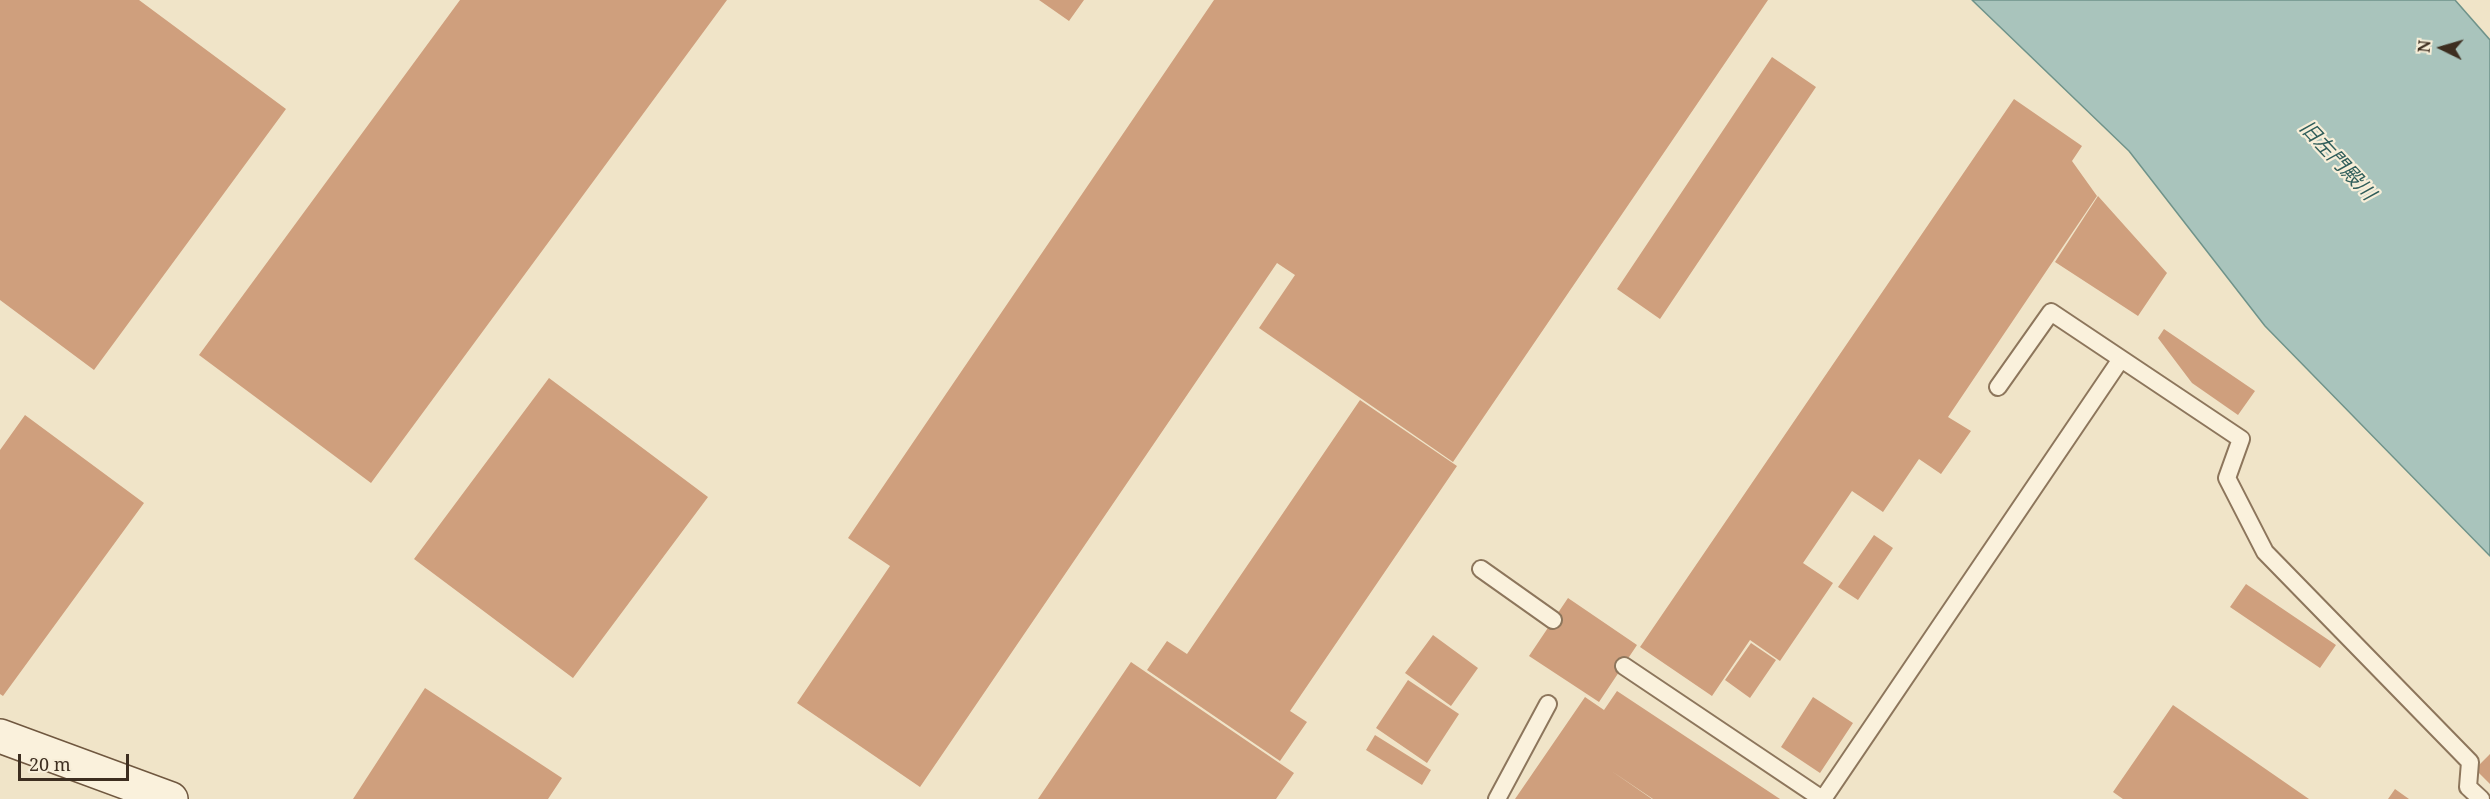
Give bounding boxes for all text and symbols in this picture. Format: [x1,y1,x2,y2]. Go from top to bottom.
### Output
north arrow [2412,18,2472,78]
text: N [2413,39,2436,54]
water label: 旧左門殿川 [2294,116,2380,206]
scale bar [21,742,132,780]
text: 20 m [29,752,71,776]

